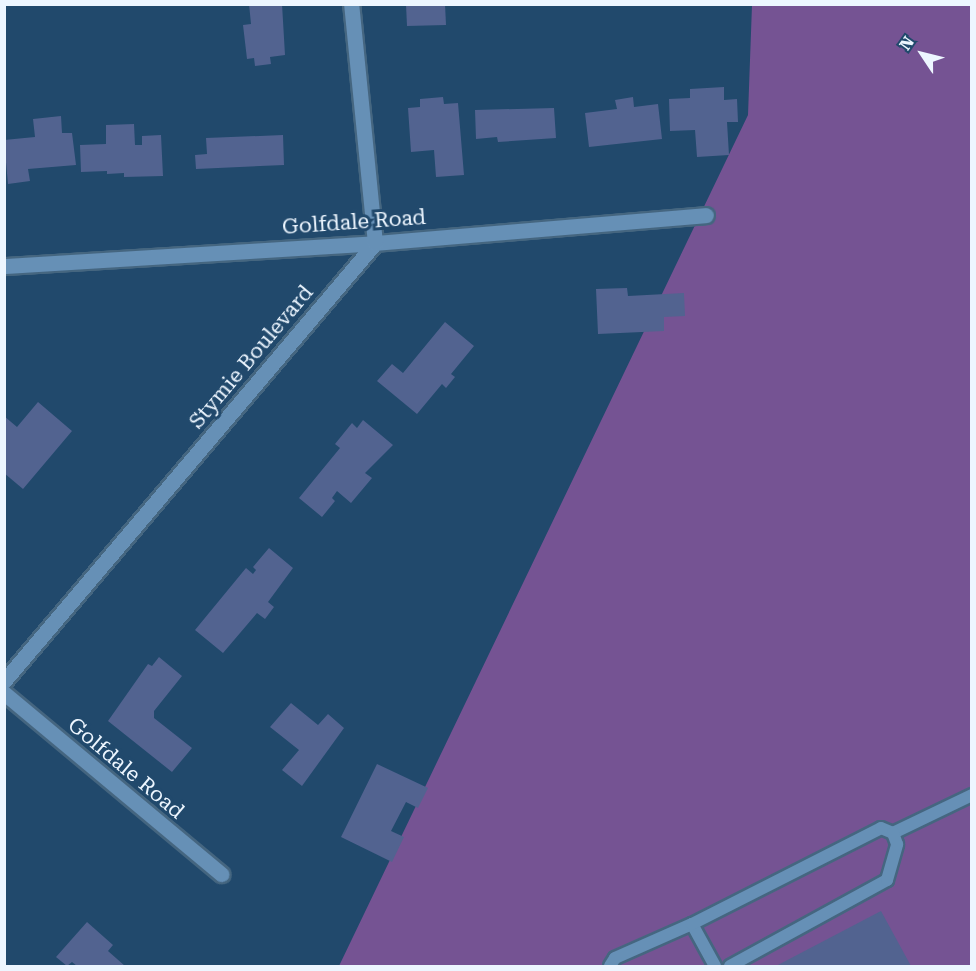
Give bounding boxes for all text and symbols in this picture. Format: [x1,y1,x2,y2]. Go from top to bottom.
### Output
north arrow [892,24,952,84]
text: N [896,33,918,54]
street label: Golfdale Road [281,204,427,240]
street label: Stymie Boulevard [184,280,318,434]
street label: Golfdale Road [63,712,189,824]

